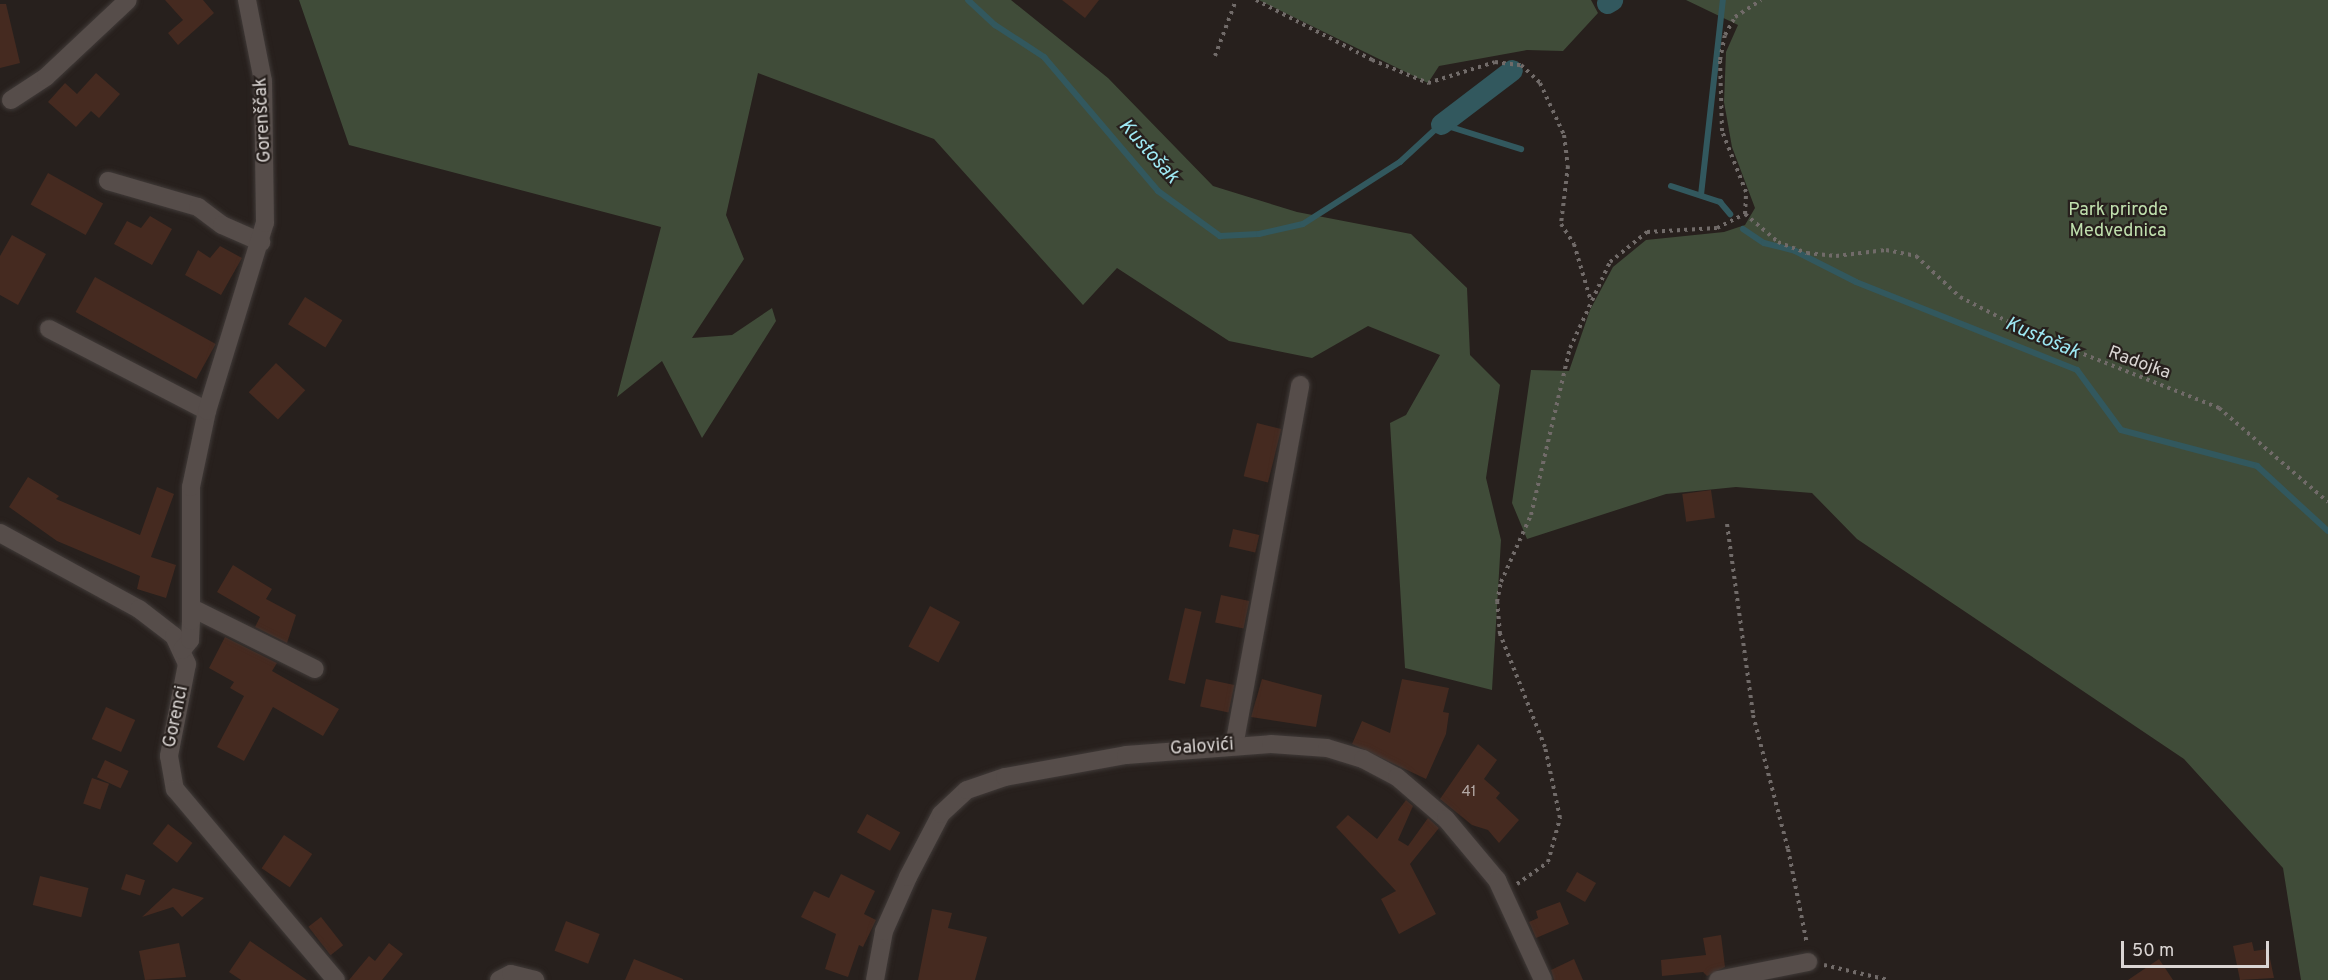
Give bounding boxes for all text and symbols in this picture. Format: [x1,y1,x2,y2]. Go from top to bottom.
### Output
street label: Gorenščak [251,77,277,163]
water label: Kustošak [1113,115,1183,189]
park label: Park prirode Medvednica [2068,201,2168,244]
water label: Kustošak [2001,313,2083,365]
street label: Radojka [2105,343,2173,385]
street label: Gorenci [160,684,194,750]
street label: Galovići [1169,735,1235,761]
house number: 41 [1462,784,1476,802]
scale bar [2124,929,2272,967]
text: 50 m [2132,940,2174,963]

